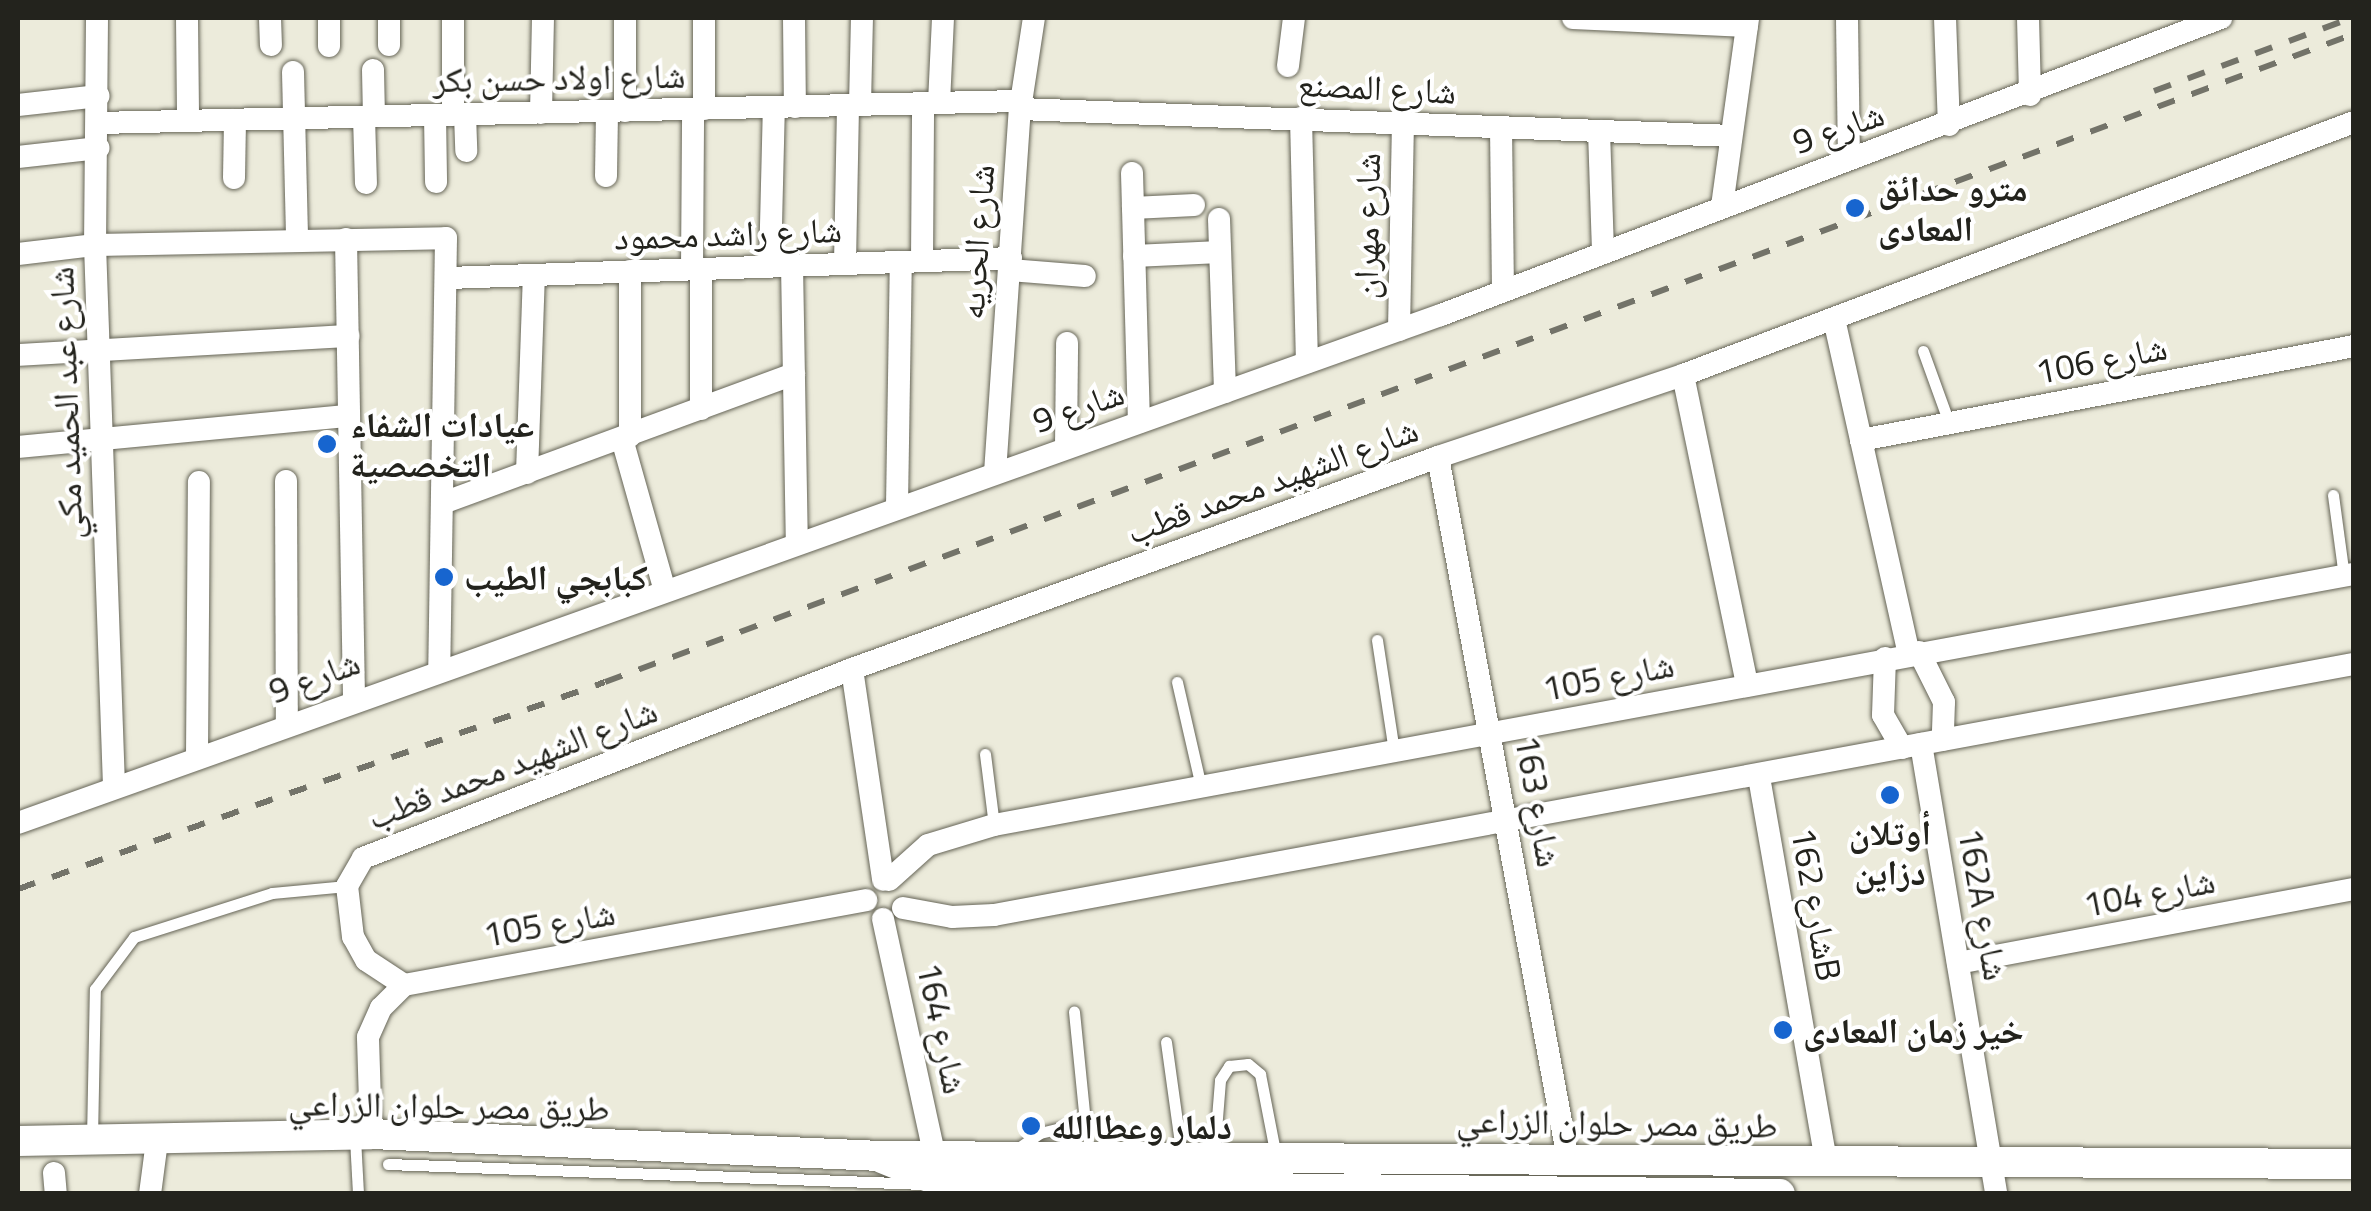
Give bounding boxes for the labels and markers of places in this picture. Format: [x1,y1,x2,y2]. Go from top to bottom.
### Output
place label: مترو حدائق المعادى [1878,167,2027,249]
marker: مترو حدائق المعادى [1842,195,1868,221]
place label: عيادات الشفاء التخصصية [350,403,534,485]
marker: عيادات الشفاء التخصصية [314,431,340,457]
place label: كبابجي الطيب [464,556,648,598]
marker: كبابجي الطيب [433,566,455,588]
marker: أوتلان دزاين [1879,784,1901,806]
place label: أوتلان دزاين [1849,811,1931,893]
place label: خير زمان المعادى [1803,1009,2024,1051]
marker: خير زمان المعادى [1772,1019,1794,1041]
place label: دلمار وعطاالله [1051,1105,1232,1147]
marker: دلمار وعطاالله [1020,1115,1042,1137]

